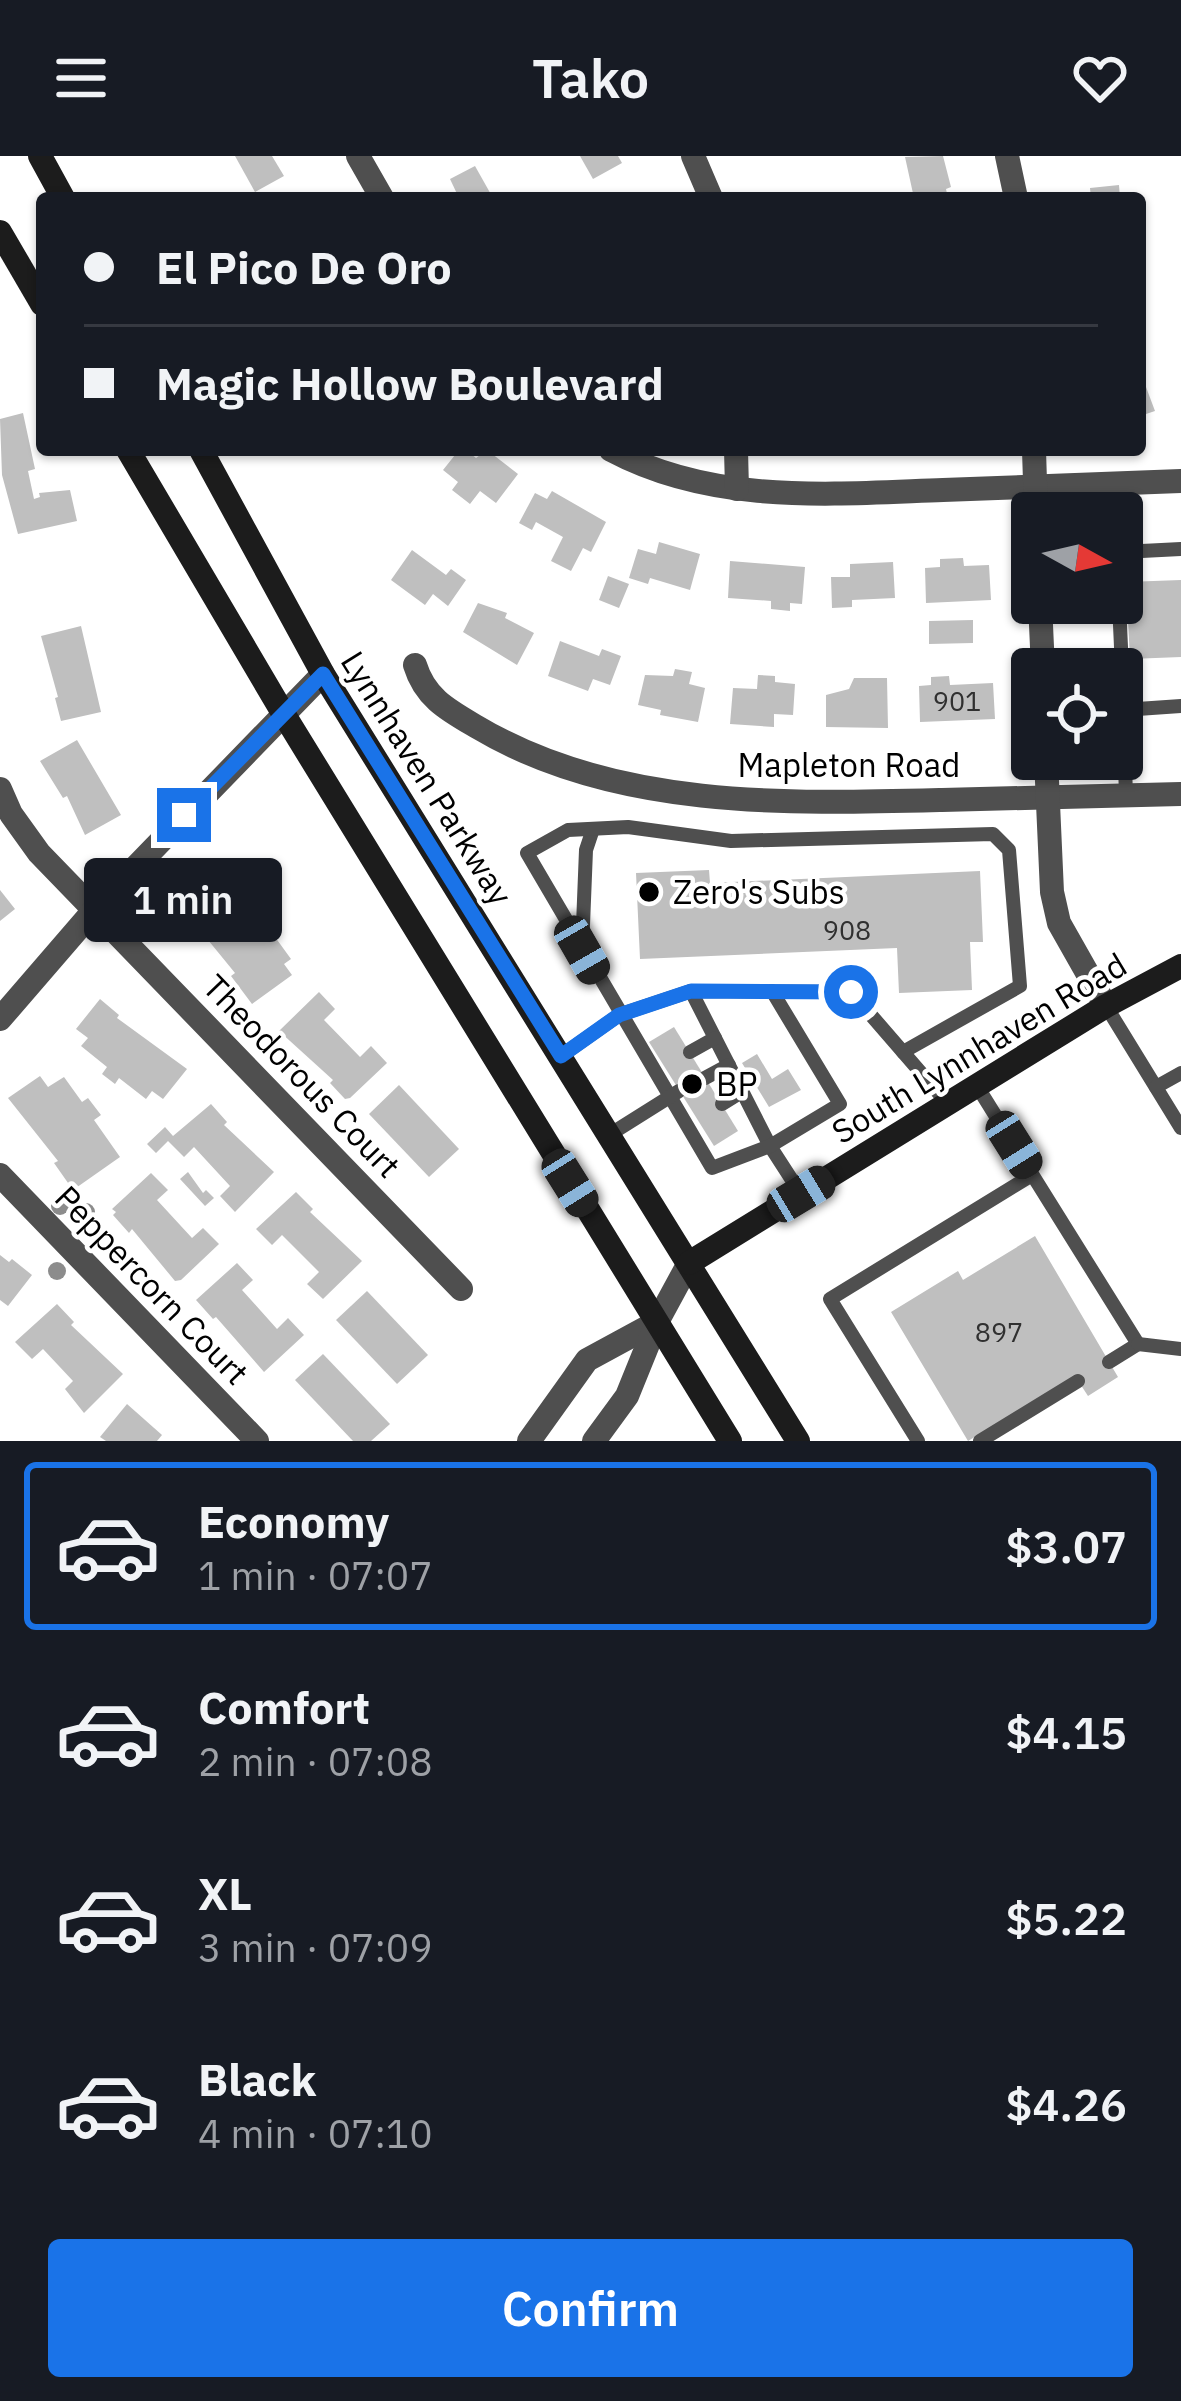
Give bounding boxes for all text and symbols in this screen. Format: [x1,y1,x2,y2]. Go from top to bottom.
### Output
text: Tako [532,43,649,113]
icon: menu [48,45,114,111]
icon: heart [1067,45,1133,111]
text: El Pico De Oro [156,238,452,296]
text: Magic Hollow Boulevard [156,354,664,412]
north arrow [1011,492,1143,624]
map controls [1011,492,1143,780]
street label: Lynnhaven Parkway [332,643,523,913]
button: locate [1011,648,1143,780]
house number: 901 [933,683,981,718]
street label: Mapleton Road [738,743,960,786]
route end [157,788,211,842]
callout: 1 min [85,857,283,941]
place label: Zero's Subs [673,870,845,913]
text: 1 min [133,874,233,925]
marker: Zero's Subs [636,879,662,905]
car [548,910,616,990]
house number: 908 [823,912,871,947]
street label: South Lynnhaven Road [824,943,1134,1153]
street label: Theodorous Court [194,965,410,1186]
route start [824,965,878,1019]
place label: BP [716,1062,758,1105]
marker: BP [679,1071,705,1097]
car [980,1105,1048,1185]
car [536,1143,604,1223]
car [761,1160,841,1228]
street label: Peppercorn Court [46,1176,258,1393]
house number: 897 [975,1314,1023,1349]
icon: car [54,1492,162,1600]
text: Economy [198,1492,389,1550]
text: $3.07 [1006,1517,1127,1575]
text: 1 min · 07:07 [198,1550,433,1601]
icon: car [54,1678,162,1786]
text: Comfort [198,1678,370,1736]
text: $4.15 [1006,1703,1127,1761]
text: 2 min · 07:08 [198,1736,433,1787]
icon: car [54,1864,162,1972]
text: XL [198,1864,252,1922]
text: $5.22 [1006,1889,1127,1947]
text: 3 min · 07:09 [198,1922,433,1973]
icon: car [54,2050,162,2158]
text: Black [198,2050,317,2108]
text: $4.26 [1006,2075,1127,2133]
text: 4 min · 07:10 [198,2108,433,2159]
button: Confirm [48,2239,1133,2377]

